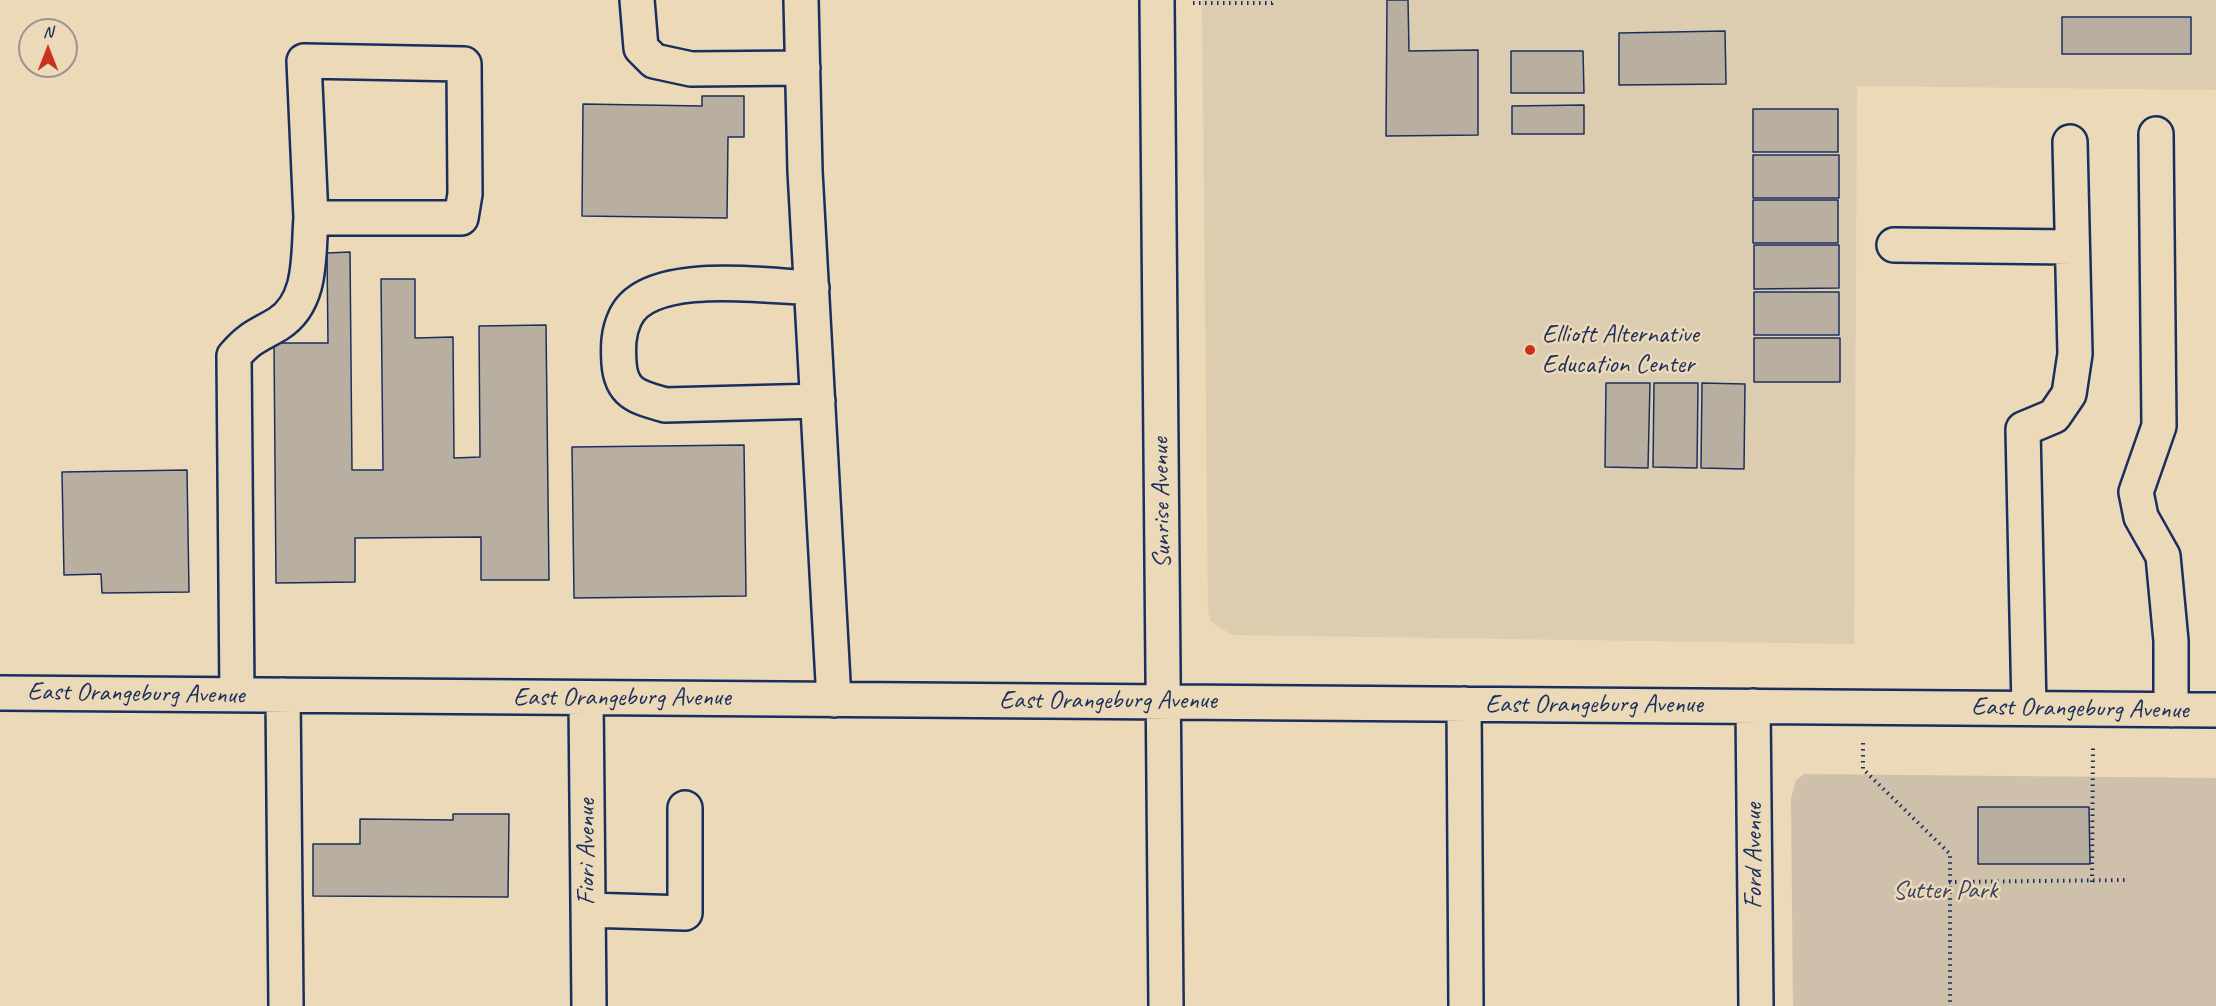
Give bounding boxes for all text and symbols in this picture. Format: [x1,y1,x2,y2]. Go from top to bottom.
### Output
north arrow [18,18,78,78]
text: N [43,22,53,42]
place label: Elliott Alternative Education Center [1542,319,1699,380]
marker: Elliott Alternative Education Center [1523,343,1537,357]
street label: Sunrise Avenue [1145,437,1179,569]
street label: East Orangeburg Avenue [27,677,245,711]
street label: East Orangeburg Avenue [513,682,731,714]
street label: East Orangeburg Avenue [999,685,1217,717]
street label: East Orangeburg Avenue [1485,689,1703,721]
street label: East Orangeburg Avenue [1971,692,2189,726]
street label: Fiori Avenue [571,799,603,905]
street label: Ford Avenue [1738,803,1770,909]
park label: Sutter Park [1893,875,1997,907]

